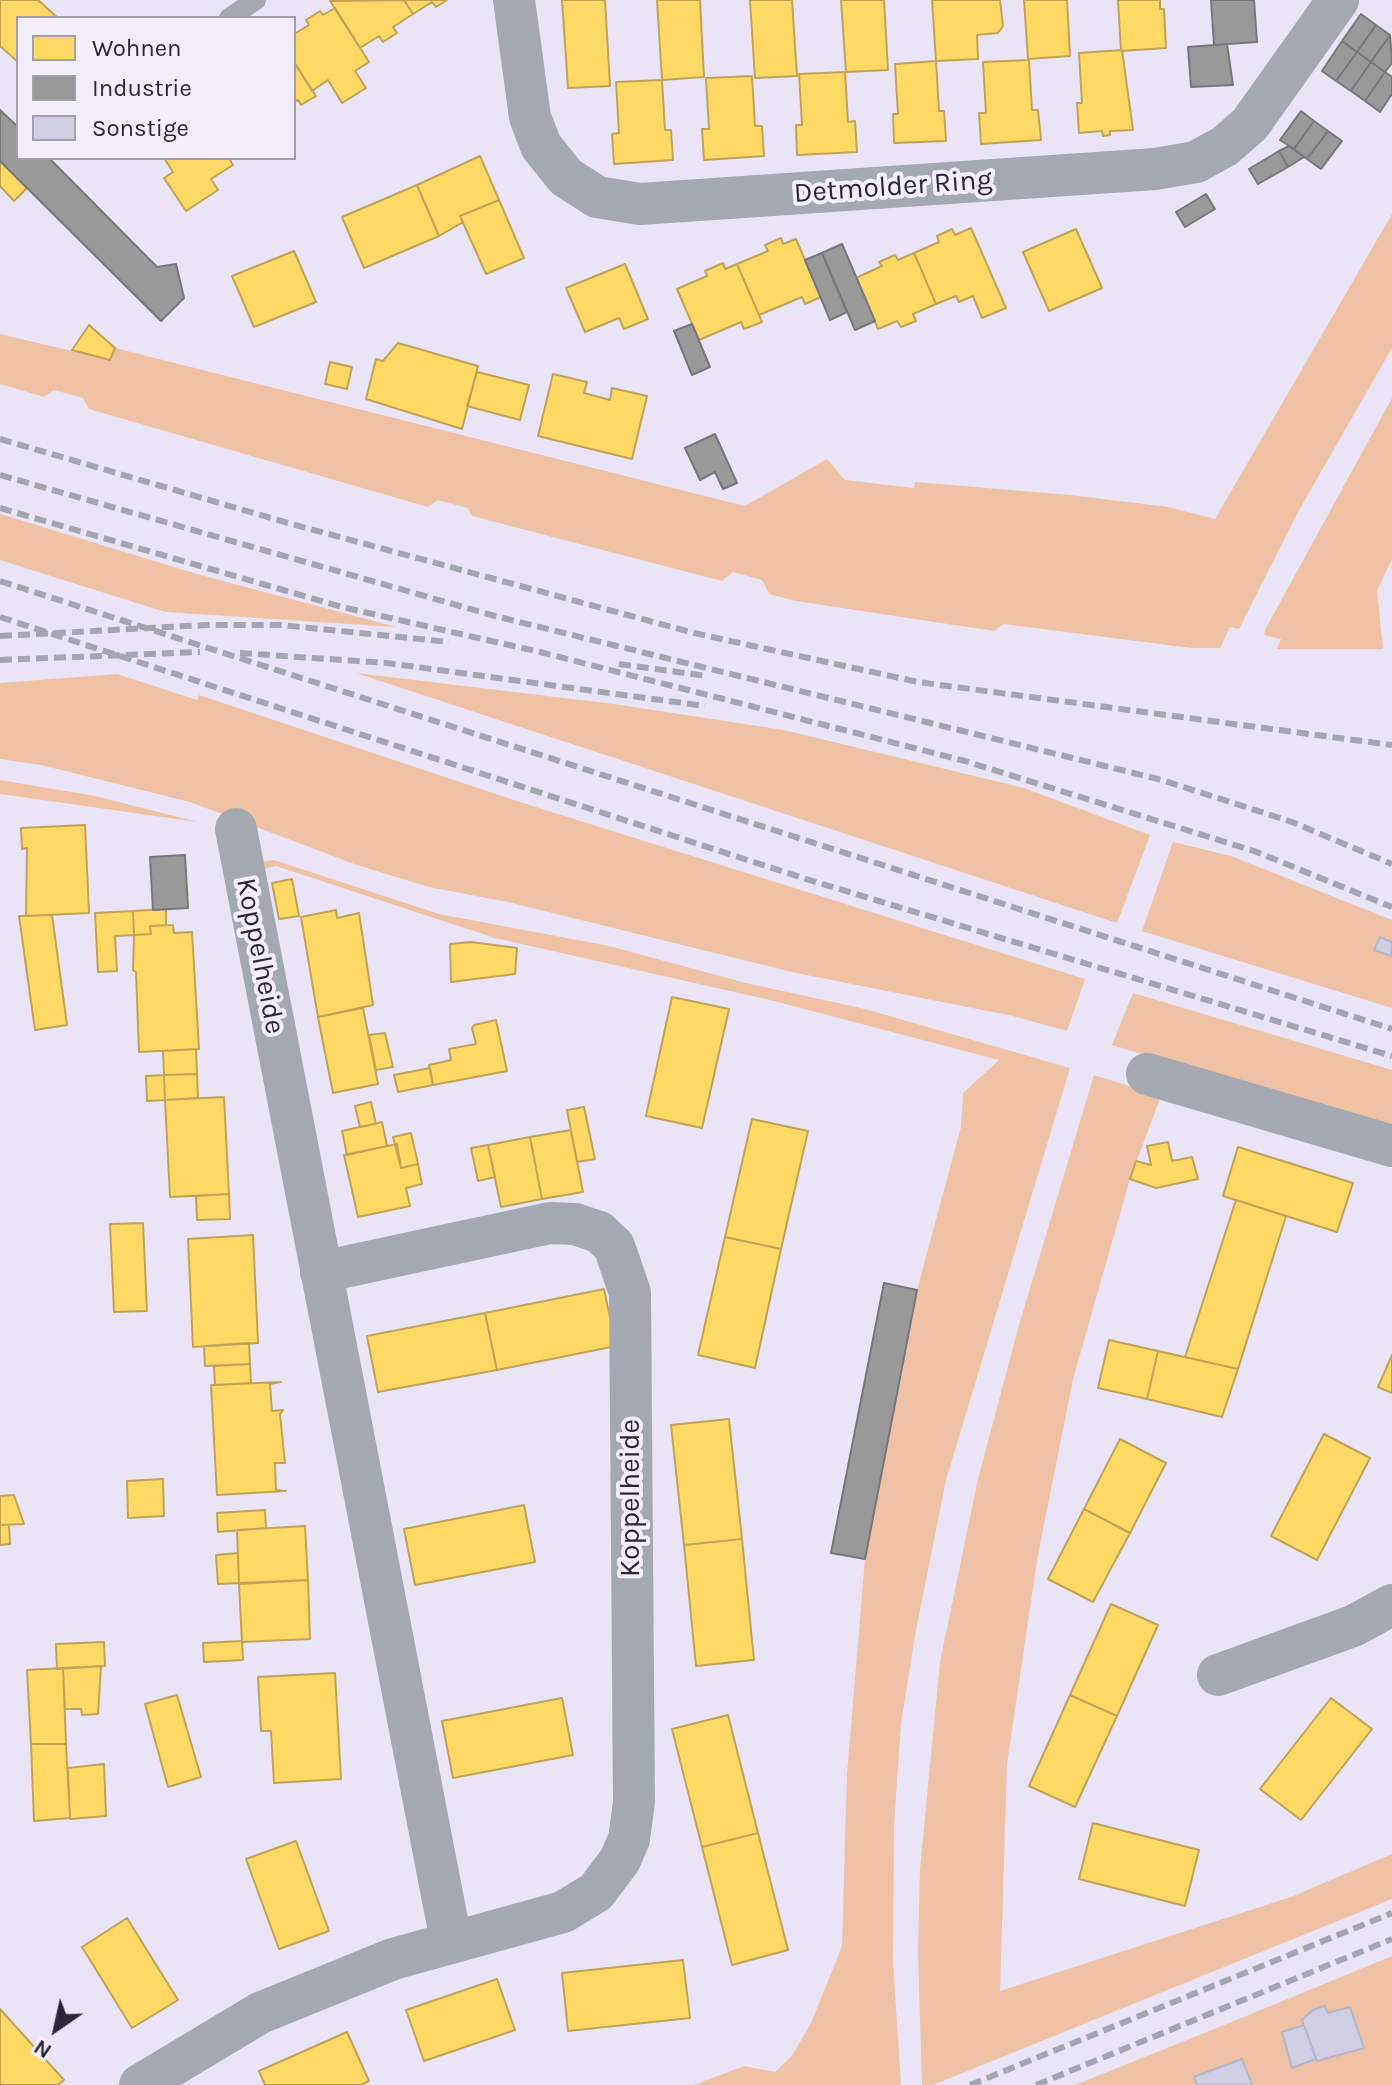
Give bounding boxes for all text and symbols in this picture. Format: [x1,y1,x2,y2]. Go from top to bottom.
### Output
legend [16,16,296,160]
text: Wohnen [92,34,182,62]
text: Industrie [92,74,192,102]
text: Sonstige [92,114,189,142]
street label: Detmolder Ring [793,163,993,211]
street label: Koppelheide [228,875,292,1037]
street label: Koppelheide [614,1419,648,1577]
north arrow [16,1989,96,2069]
text: N [29,2034,56,2064]

